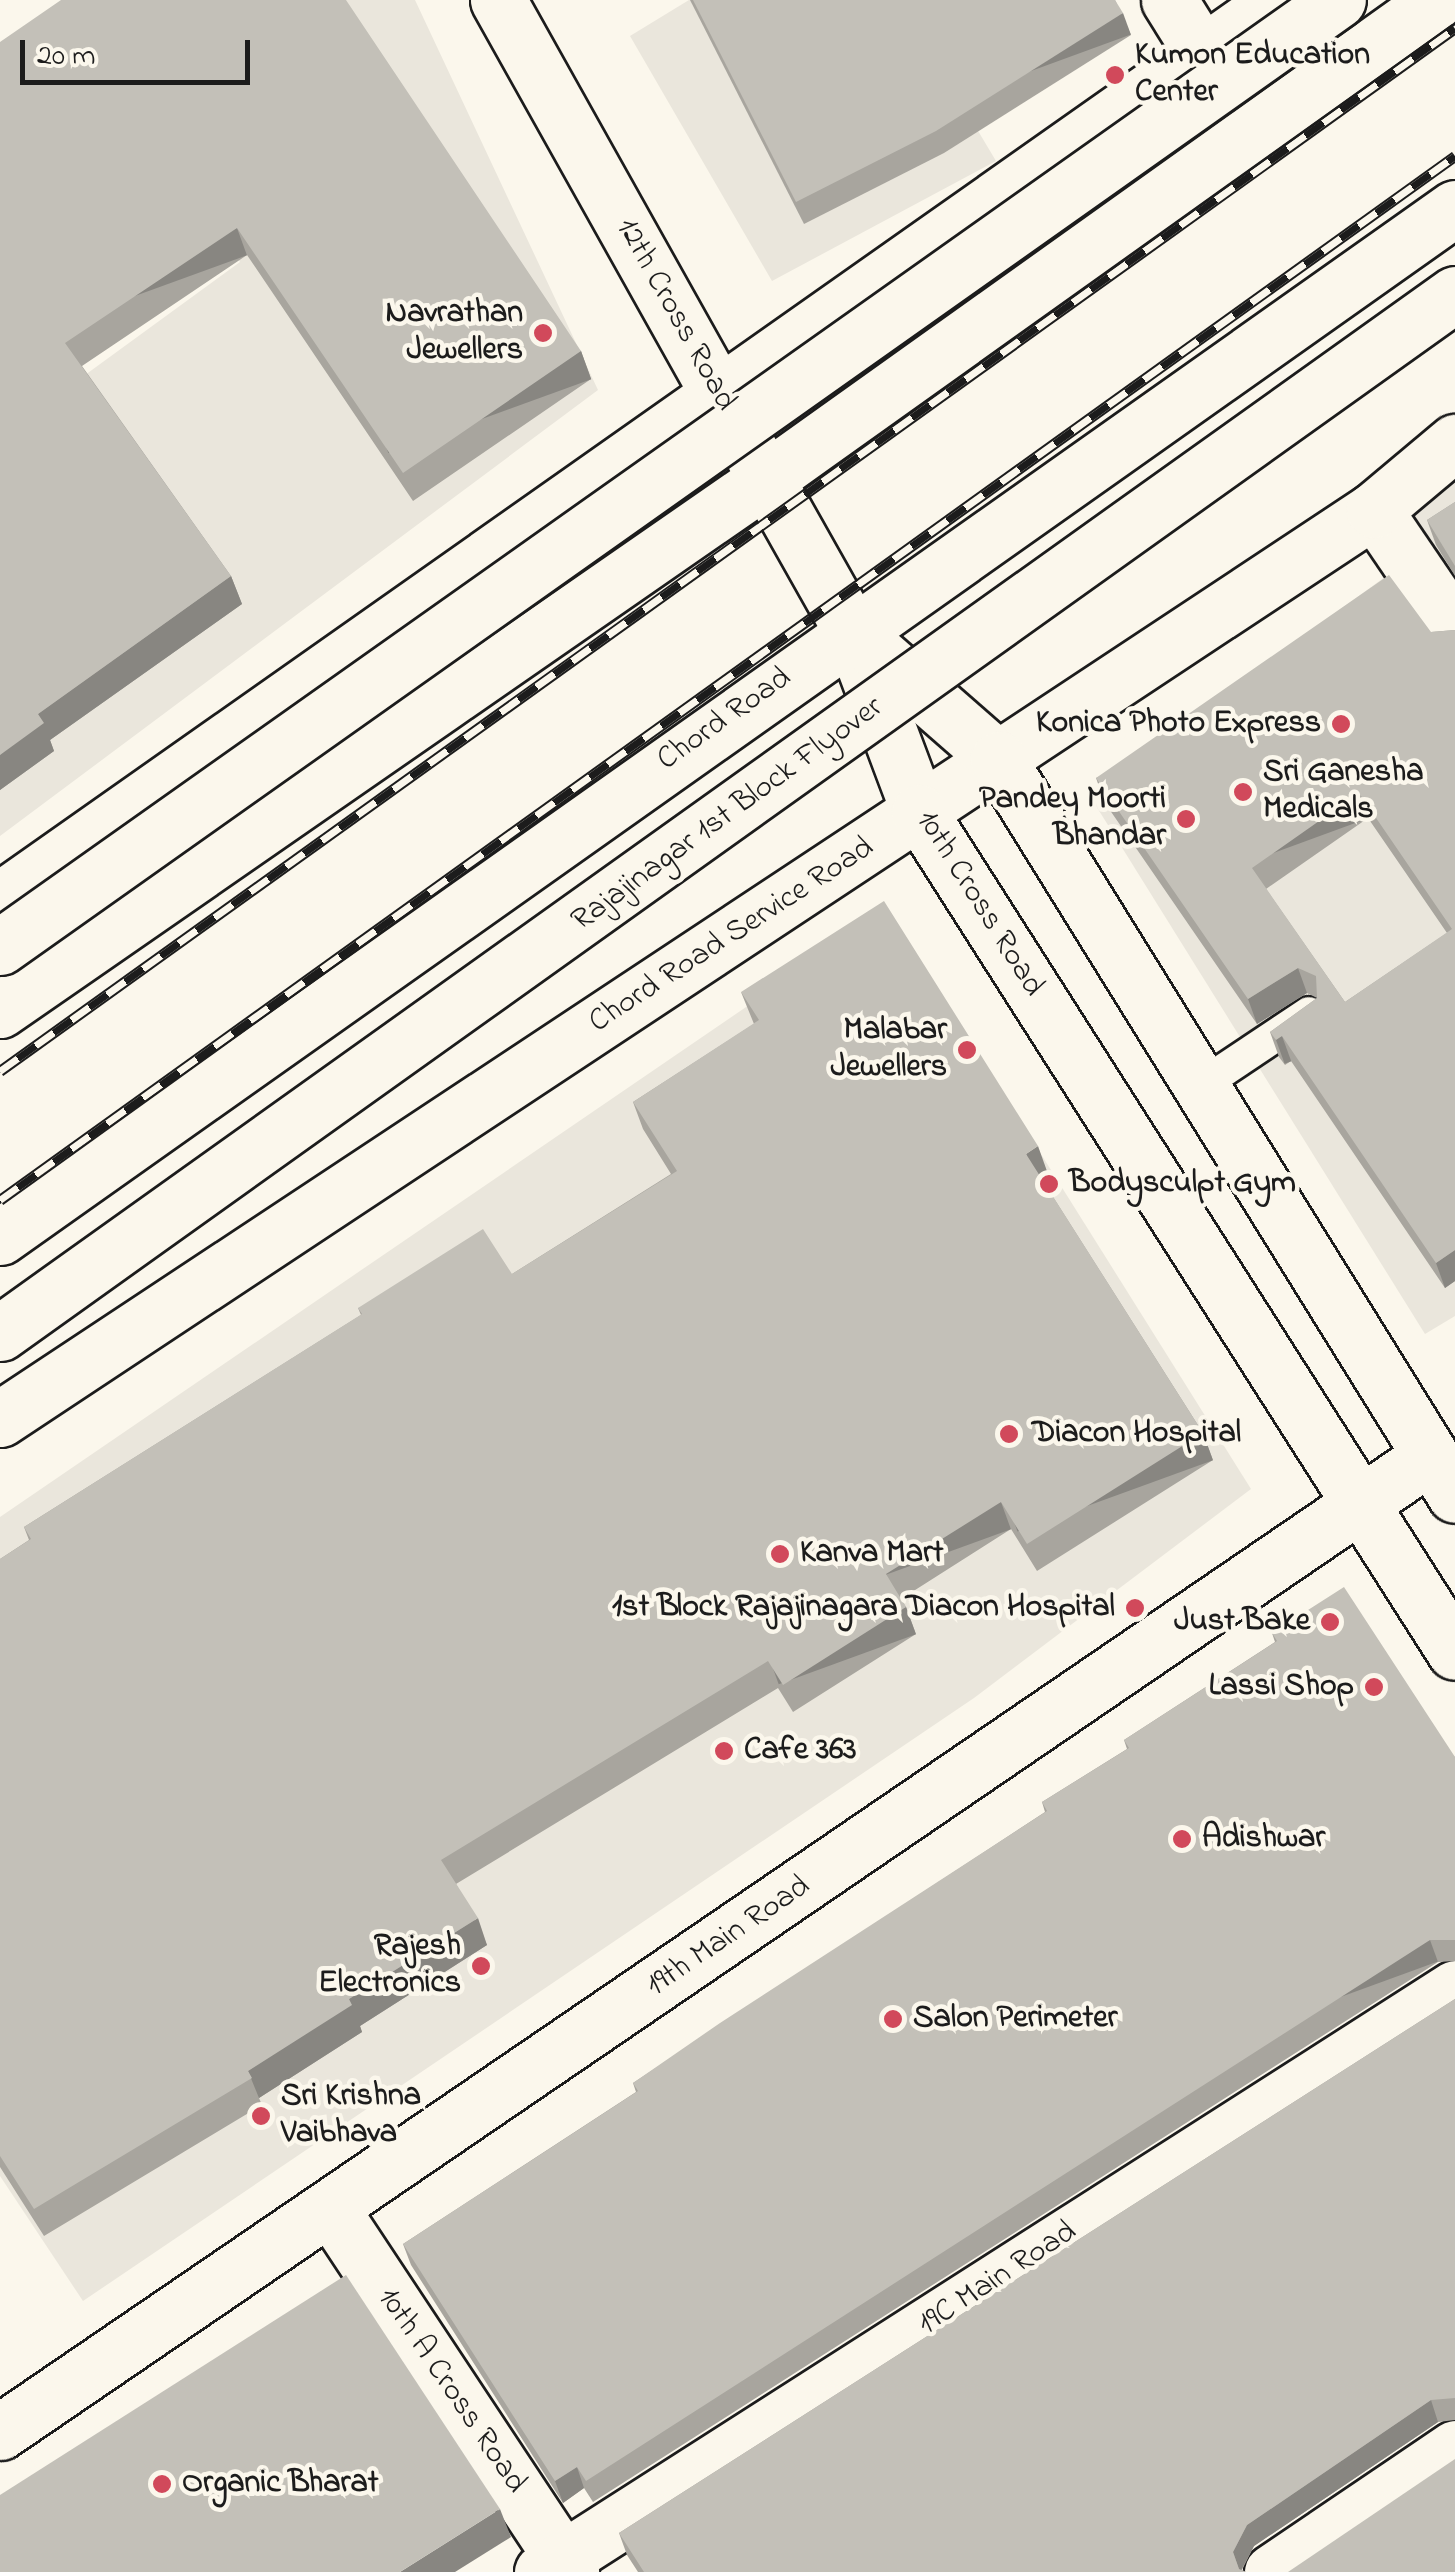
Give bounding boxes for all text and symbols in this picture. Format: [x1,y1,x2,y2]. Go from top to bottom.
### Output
scale bar [25,20,255,82]
text: 20 m [37,35,96,79]
place label: Kumon Education Center [1135,38,1370,113]
marker: Kumon Education Center [1104,64,1126,86]
street label: 12th Cross Road [606,212,744,418]
place label: Navrathan Jewellers [386,296,523,371]
marker: Navrathan Jewellers [532,322,554,344]
street label: Chord Road [651,660,799,780]
street label: Rajajinagar 1st Block Flyover [565,689,891,941]
place label: Konica Photo Express [1036,705,1321,743]
marker: Konica Photo Express [1330,713,1352,735]
place label: Sri Ganesha Medicals [1263,755,1423,830]
marker: Sri Ganesha Medicals [1232,781,1254,803]
place label: Pandey Moorti Bhandar [979,782,1166,857]
street label: 10th Cross Road [906,804,1052,1004]
marker: Pandey Moorti Bhandar [1175,808,1197,830]
street label: Chord Road Service Road [582,829,882,1043]
place label: Malabar Jewellers [830,1013,947,1088]
marker: Malabar Jewellers [956,1039,978,1061]
place label: Bodysculpt Gym [1069,1165,1296,1203]
marker: Bodysculpt Gym [1038,1173,1060,1195]
place label: Diacon Hospital [1032,1415,1241,1453]
marker: Diacon Hospital [996,1421,1022,1447]
place label: Kanva Mart [800,1535,944,1573]
marker: Kanva Mart [769,1543,791,1565]
place label: 1st Block Rajajinagara Diacon Hospital [612,1589,1115,1627]
marker: 1st Block Rajajinagara Diacon Hospital [1124,1597,1146,1619]
place label: Just Bake [1174,1603,1310,1641]
marker: Just Bake [1319,1611,1341,1633]
place label: Lassi Shop [1209,1668,1354,1706]
marker: Lassi Shop [1363,1676,1385,1698]
place label: Cafe 363 [744,1732,857,1770]
marker: Cafe 363 [713,1740,735,1762]
place label: Adishwar [1202,1820,1325,1858]
marker: Adishwar [1171,1828,1193,1850]
street label: 19th Main Road [640,1868,818,2006]
place label: Rajesh Electronics [318,1929,461,2004]
marker: Rajesh Electronics [470,1955,492,1977]
place label: Salon Perimeter [913,2000,1117,2038]
marker: Salon Perimeter [882,2008,904,2030]
place label: Sri Krishna Vaibhava [281,2079,421,2154]
marker: Sri Krishna Vaibhava [250,2105,272,2127]
street label: 19C Main Road [912,2214,1084,2344]
street label: 10th A Cross Road [368,2281,534,2501]
place label: Organic Bharat [182,2465,378,2503]
marker: Organic Bharat [151,2473,173,2495]

